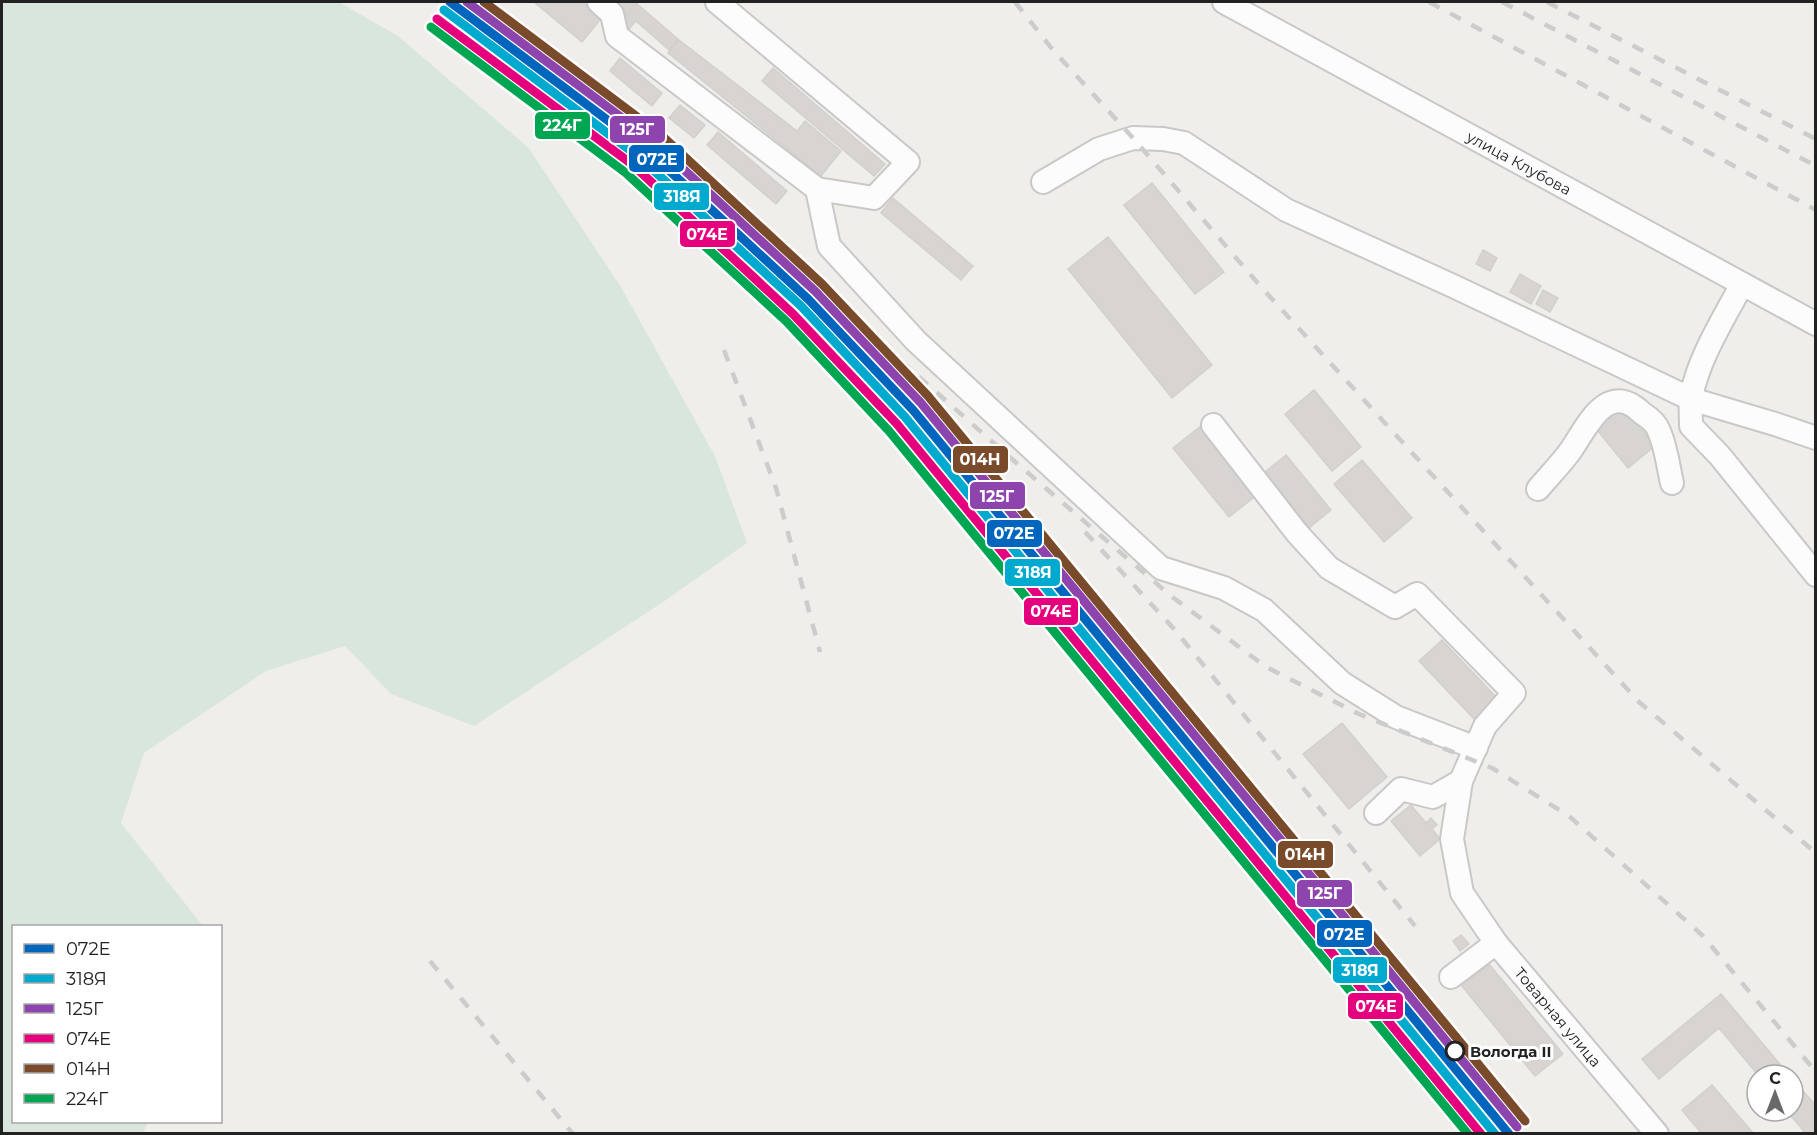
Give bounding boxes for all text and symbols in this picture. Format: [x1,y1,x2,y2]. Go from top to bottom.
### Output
line badge: 224Г [534,111,591,140]
line badge: 125Г [609,115,666,144]
text: 224Г [542,116,582,135]
text: 125Г [620,120,655,139]
street label: улица Клубова [1463,126,1575,199]
line badge: 072Е [628,144,685,173]
text: 072Е [637,150,678,169]
line badge: 318Я [653,182,710,211]
text: 318Я [662,187,701,206]
line badge: 074Е [679,220,736,248]
text: 074Е [686,225,728,244]
line badge: 014Н [952,445,1009,474]
text: 014Н [959,450,1001,469]
line badge: 125Г [969,481,1026,510]
text: 125Г [980,487,1015,506]
line badge: 072Е [986,519,1043,548]
text: 072Е [994,524,1035,543]
line badge: 318Я [1004,558,1061,587]
text: 318Я [1013,563,1052,582]
line badge: 074Е [1023,597,1079,626]
text: 074Е [1030,602,1072,621]
line badge: 014Н [1277,840,1334,869]
text: 014Н [1284,845,1326,864]
line badge: 125Г [1296,879,1353,908]
text: 125Г [1308,884,1343,903]
line badge: 072Е [1316,919,1373,948]
legend [12,925,222,1123]
text: 072Е [1324,925,1365,944]
text: 072Е [66,938,111,960]
line badge: 318Я [1332,956,1388,984]
text: 318Я [1340,961,1379,980]
street label: Товарная улица [1511,963,1606,1071]
text: 318Я [66,968,107,990]
line badge: 074Е [1347,992,1404,1020]
text: 074Е [1355,997,1397,1016]
text: 125Г [66,998,104,1020]
text: 074Е [66,1028,111,1050]
marker: Вологда II [1445,1041,1465,1061]
place label: Вологда II [1470,1042,1551,1061]
text: 014Н [66,1058,111,1080]
north arrow [1745,1063,1805,1123]
text: С [1769,1069,1781,1088]
text: 224Г [66,1088,109,1110]

